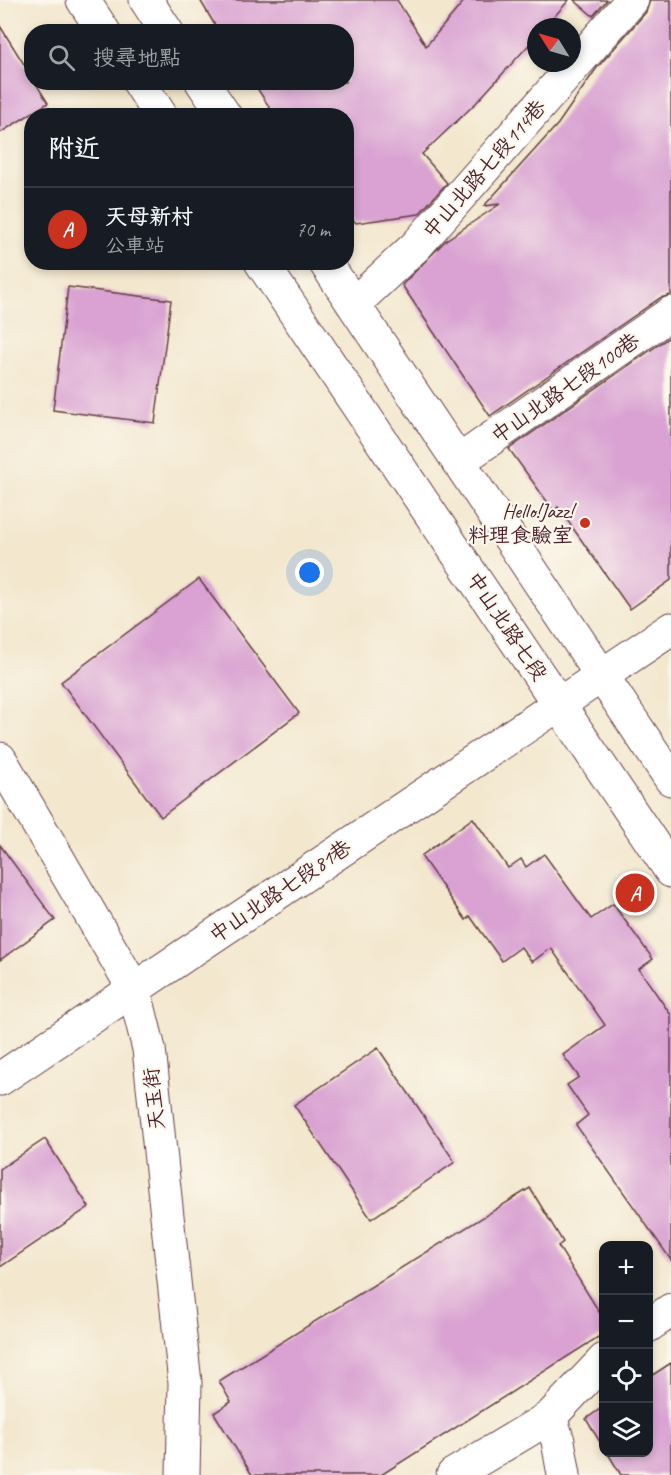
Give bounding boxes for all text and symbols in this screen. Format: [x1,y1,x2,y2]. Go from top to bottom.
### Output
north arrow [527,18,581,72]
search box [24,24,354,90]
icon: search [45,41,78,74]
text: 搜尋地點 [93,44,181,72]
street label: 中山北路七段114巷 [417,94,551,244]
text: 附近 [48,132,100,165]
text: 天母新村 [105,203,193,231]
text: A [62,217,73,242]
text: 70 m [296,217,330,242]
text: 公車站 [105,233,165,258]
street label: 中山北路七段100巷 [486,327,644,449]
place label: Hello!Jazz! 料理食驗室 [468,498,578,548]
marker: Hello!Jazz! 料理食驗室 [578,516,592,530]
your location [295,558,324,587]
street label: 中山北路七段 [461,567,553,685]
street label: 中山北路七段81巷 [204,834,356,948]
pin: A [616,870,654,916]
street label: 天玉街 [138,1066,170,1132]
map controls [599,1241,653,1457]
button: + [599,1241,653,1295]
button: − [599,1295,653,1349]
button: locate [599,1349,653,1403]
button: layers [599,1403,653,1457]

